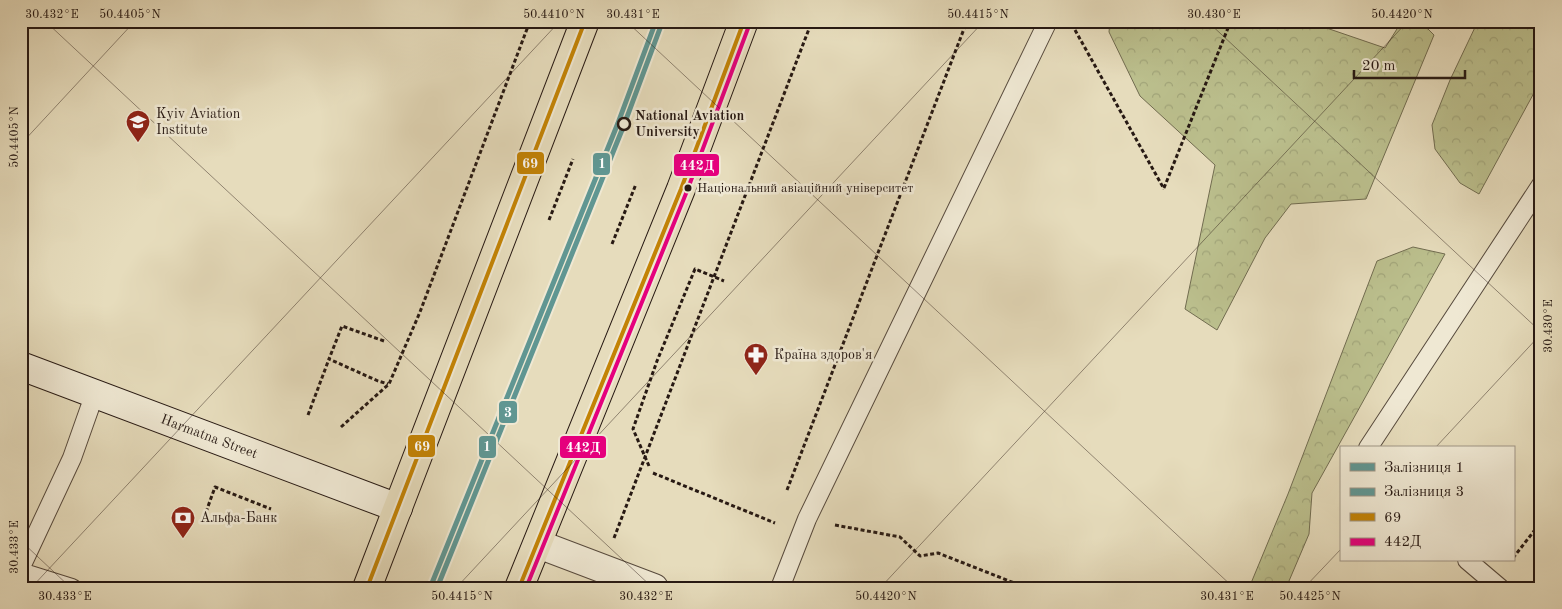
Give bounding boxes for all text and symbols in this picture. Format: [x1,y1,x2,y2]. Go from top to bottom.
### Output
text: 50.4405°N [99,8,161,21]
text: 50.4410°N [523,8,585,21]
text: 50.4415°N [947,8,1009,21]
text: 50.4420°N [1371,8,1433,21]
text: 30.432°E [25,9,79,21]
text: 30.431°E [606,9,660,21]
text: 30.430°E [1187,9,1241,21]
scale bar [1354,48,1466,80]
text: 20 m [1362,59,1396,74]
text: 50.4405°N [8,106,21,168]
place label: Kyiv Aviation Institute [156,107,241,137]
school or university icon: Kyiv Aviation Institute [125,109,151,143]
place label: National Aviation University [635,109,745,139]
marker: National Aviation University [617,117,631,131]
line badge: 69 [516,151,545,175]
line badge: 1 [592,152,611,176]
line badge: 442Д [673,153,720,177]
text: 69 [522,157,538,171]
text: 1 [598,157,606,171]
text: 442Д [680,159,714,173]
place label: Національний авіаційний університет [697,182,913,195]
marker: Національний авіаційний університет [683,183,693,193]
text: 30.430°E [1543,299,1555,353]
pharmacy icon: Країна здоров'я [743,342,769,376]
place label: Країна здоров'я [774,348,872,362]
line badge: 3 [498,400,518,424]
text: 3 [504,406,512,420]
street label: Harmatna Street [159,412,259,461]
line badge: 69 [407,434,436,458]
line badge: 1 [478,435,497,459]
line badge: 442Д [559,435,607,459]
text: 69 [414,440,430,454]
text: 1 [483,440,491,454]
text: 442Д [566,441,600,455]
legend [1340,446,1514,562]
text: Залізниця 1 [1384,461,1464,476]
text: Залізниця 3 [1384,485,1464,500]
bank icon: Альфа-Банк [170,505,196,539]
place label: Альфа-Банк [200,511,277,526]
text: 69 [1384,511,1401,526]
text: 30.433°E [9,520,21,574]
text: 442Д [1384,535,1421,550]
text: 50.4415°N [431,590,493,603]
text: 50.4420°N [855,590,917,603]
text: 50.4425°N [1279,590,1341,603]
text: 30.433°E [38,591,92,603]
text: 30.432°E [619,591,673,603]
text: 30.431°E [1200,591,1254,603]

